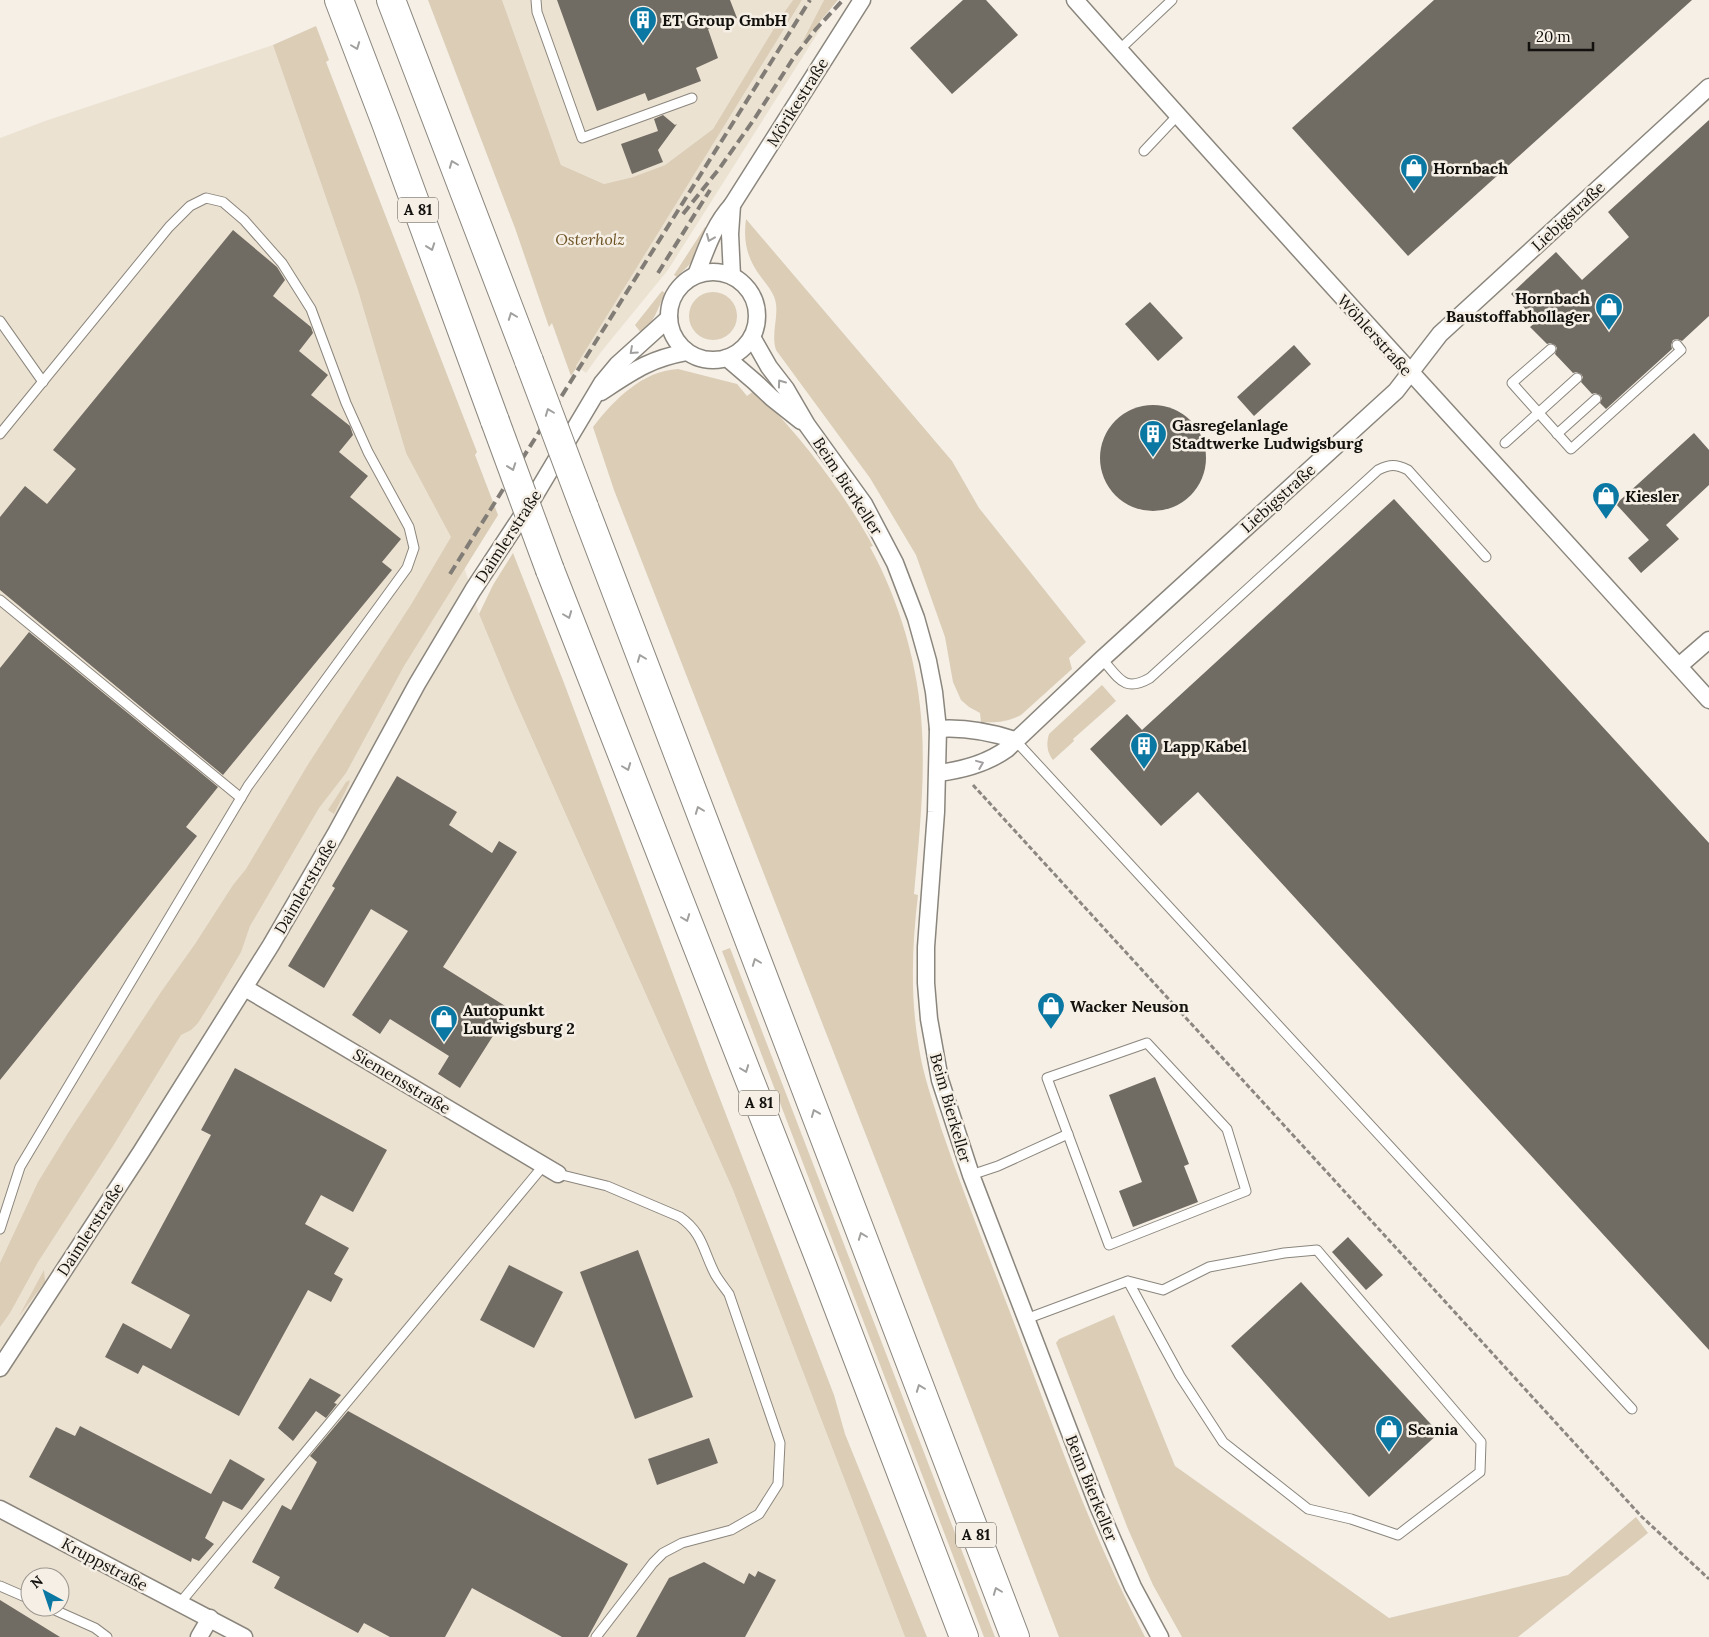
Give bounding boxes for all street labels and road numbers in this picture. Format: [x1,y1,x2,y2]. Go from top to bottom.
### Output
street label: Mörikestraße [762,54,832,150]
street label: Liebigstraße [1527,177,1609,255]
road number: A 81 [398,198,438,222]
street label: Wöhlerstraße [1333,290,1417,380]
street label: Beim Bierkeller [809,433,887,539]
street label: Liebigstraße [1237,459,1320,537]
street label: Daimlerstraße [470,485,546,586]
street label: Daimlerstraße [270,834,341,937]
street label: Siemensstraße [349,1044,455,1118]
street label: Beim Bierkeller [926,1051,976,1165]
road number: A 81 [739,1090,779,1116]
street label: Daimlerstraße [52,1178,128,1279]
street label: Beim Bierkeller [1062,1432,1122,1544]
road number: A 81 [956,1522,996,1548]
street label: Kruppstraße [58,1533,152,1595]

